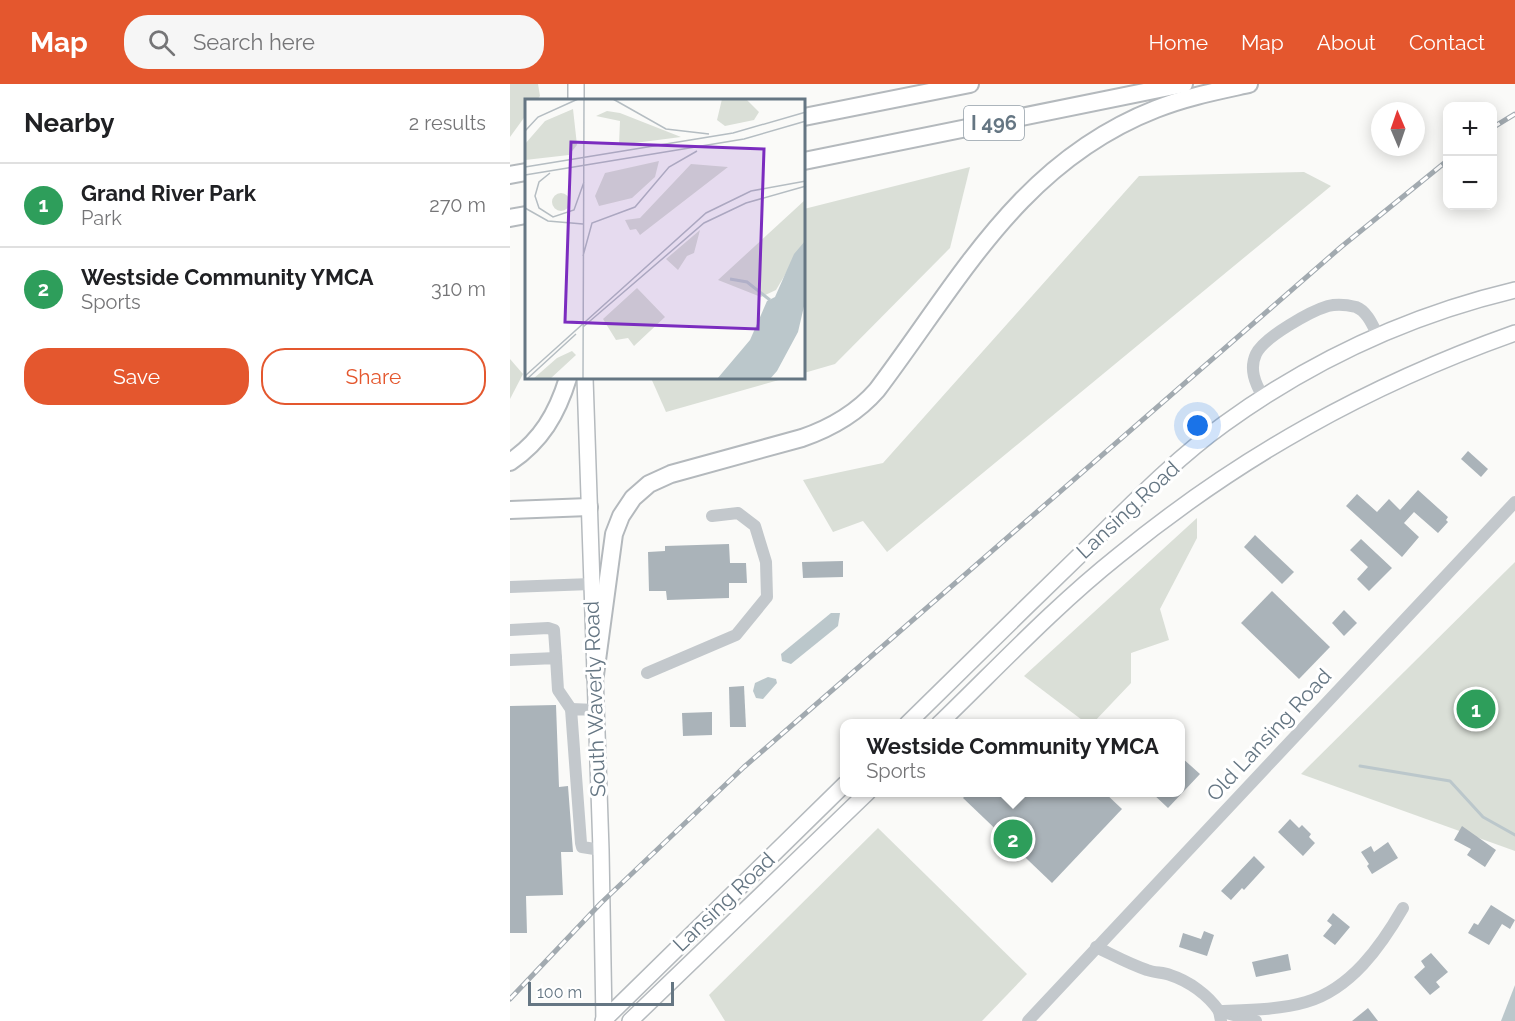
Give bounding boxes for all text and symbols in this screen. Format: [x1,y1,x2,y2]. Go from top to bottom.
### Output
search box [124,15,544,69]
text: Map [30,26,88,59]
icon: search [145,26,178,59]
text: Search here [193,29,315,55]
text: Home [1149,30,1208,55]
text: Map [1241,30,1284,55]
text: About [1317,30,1376,55]
text: Contact [1409,30,1485,55]
inset map [525,99,806,380]
north arrow [1371,102,1425,156]
map controls [1443,102,1497,210]
button: + [1443,102,1497,156]
road number: I 496 [964,106,1024,140]
text: Nearby [24,108,114,138]
text: 2 results [409,111,486,135]
button: − [1443,156,1497,210]
text: Grand River Park [81,180,256,206]
text: 1 [39,193,48,217]
text: 270 m [429,193,486,217]
text: Park [81,206,122,230]
text: Westside Community YMCA [81,264,374,290]
text: 2 [38,277,49,301]
text: 310 m [431,277,486,301]
text: Sports [81,290,141,314]
button: Save [24,348,249,405]
button: Share [261,348,486,405]
your location [1183,411,1212,440]
street label: Lansing Road [1071,456,1184,564]
street label: South Waverly Road [579,601,610,797]
street label: Old Lansing Road [1201,663,1336,806]
pin: 1 [1456,686,1496,732]
popup [840,719,1185,797]
text: Westside Community YMCA [866,733,1159,759]
text: Sports [866,759,926,783]
pin: 2 [994,816,1032,861]
street label: Lansing Road [668,847,780,956]
scale bar [528,979,674,1006]
text: 100 m [537,983,582,1002]

